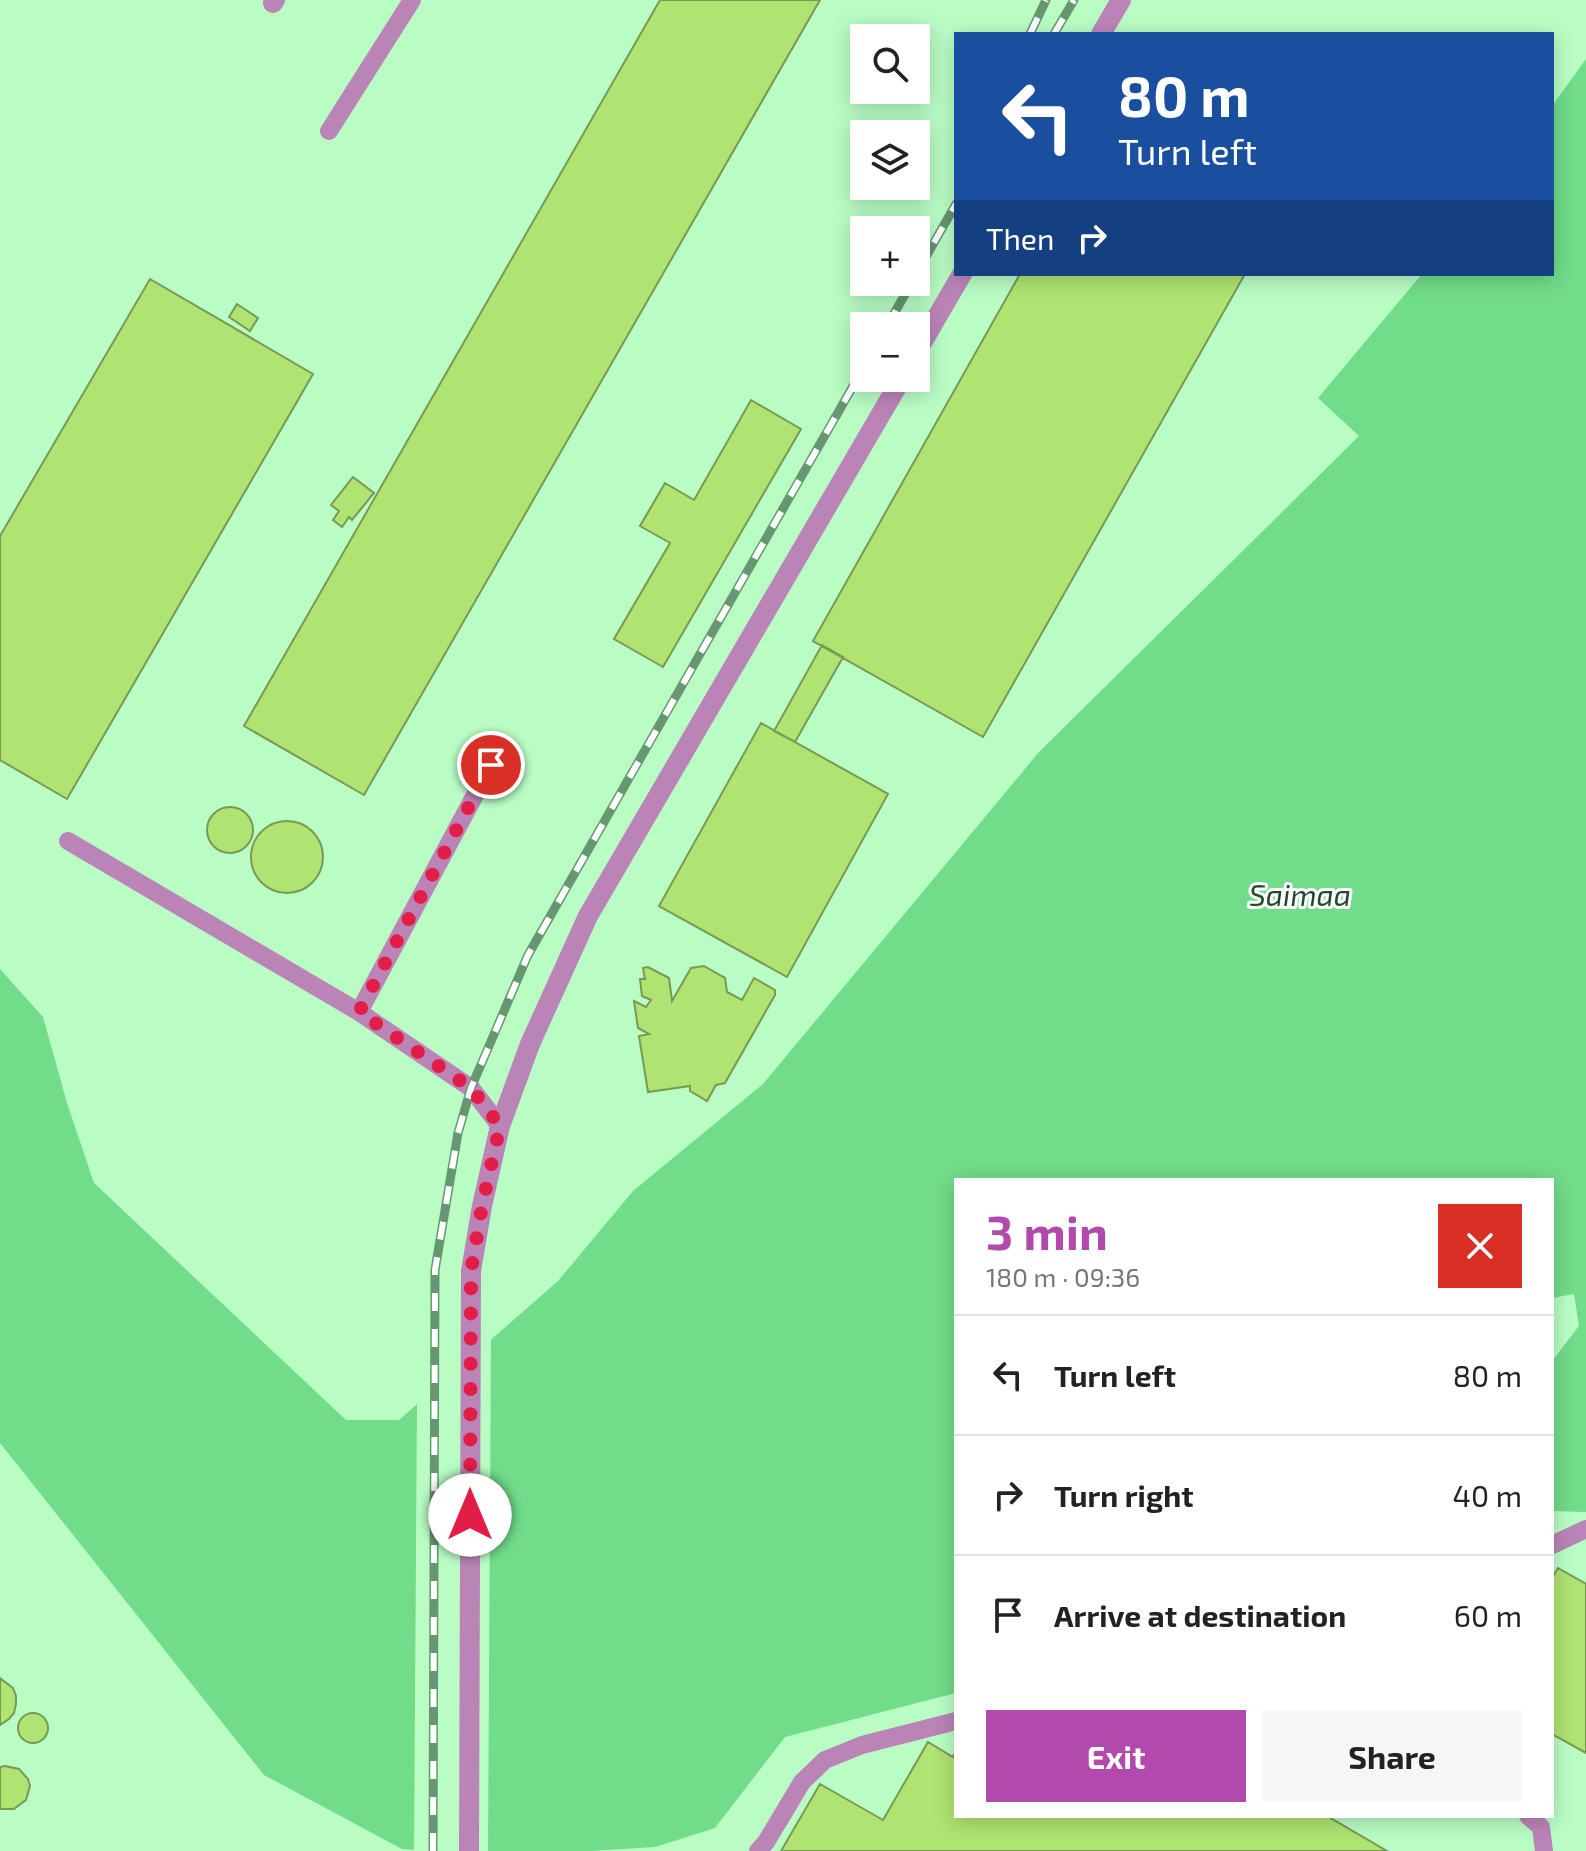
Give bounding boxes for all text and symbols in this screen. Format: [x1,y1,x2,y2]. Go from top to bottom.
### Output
map controls [850,24,930,392]
button: search [850,24,930,104]
text: 80 m [1118,61,1250,128]
icon: left [986,64,1090,168]
button: layers [850,120,930,200]
text: Turn left [1118,129,1257,172]
button: + [850,216,930,296]
icon: right [1070,216,1114,260]
text: Then [986,220,1054,256]
button: − [850,312,930,392]
pin [457,731,525,799]
icon: arrive [469,743,513,787]
water label: Saimaa [1249,876,1351,912]
text: 3 min [986,1202,1108,1260]
button: close [1438,1204,1522,1288]
text: 180 m · 09:36 [986,1261,1140,1292]
icon: left [986,1353,1030,1397]
text: Turn left [1054,1357,1176,1393]
text: 80 m [1453,1357,1522,1393]
position arrow [428,1473,512,1557]
icon: right [986,1473,1030,1517]
text: Turn right [1054,1477,1194,1513]
text: 40 m [1452,1477,1522,1513]
icon: arrive [986,1593,1030,1637]
text: Arrive at destination [1054,1597,1346,1633]
text: 60 m [1454,1597,1522,1633]
button: Exit [986,1710,1246,1802]
button: Share [1262,1710,1522,1802]

